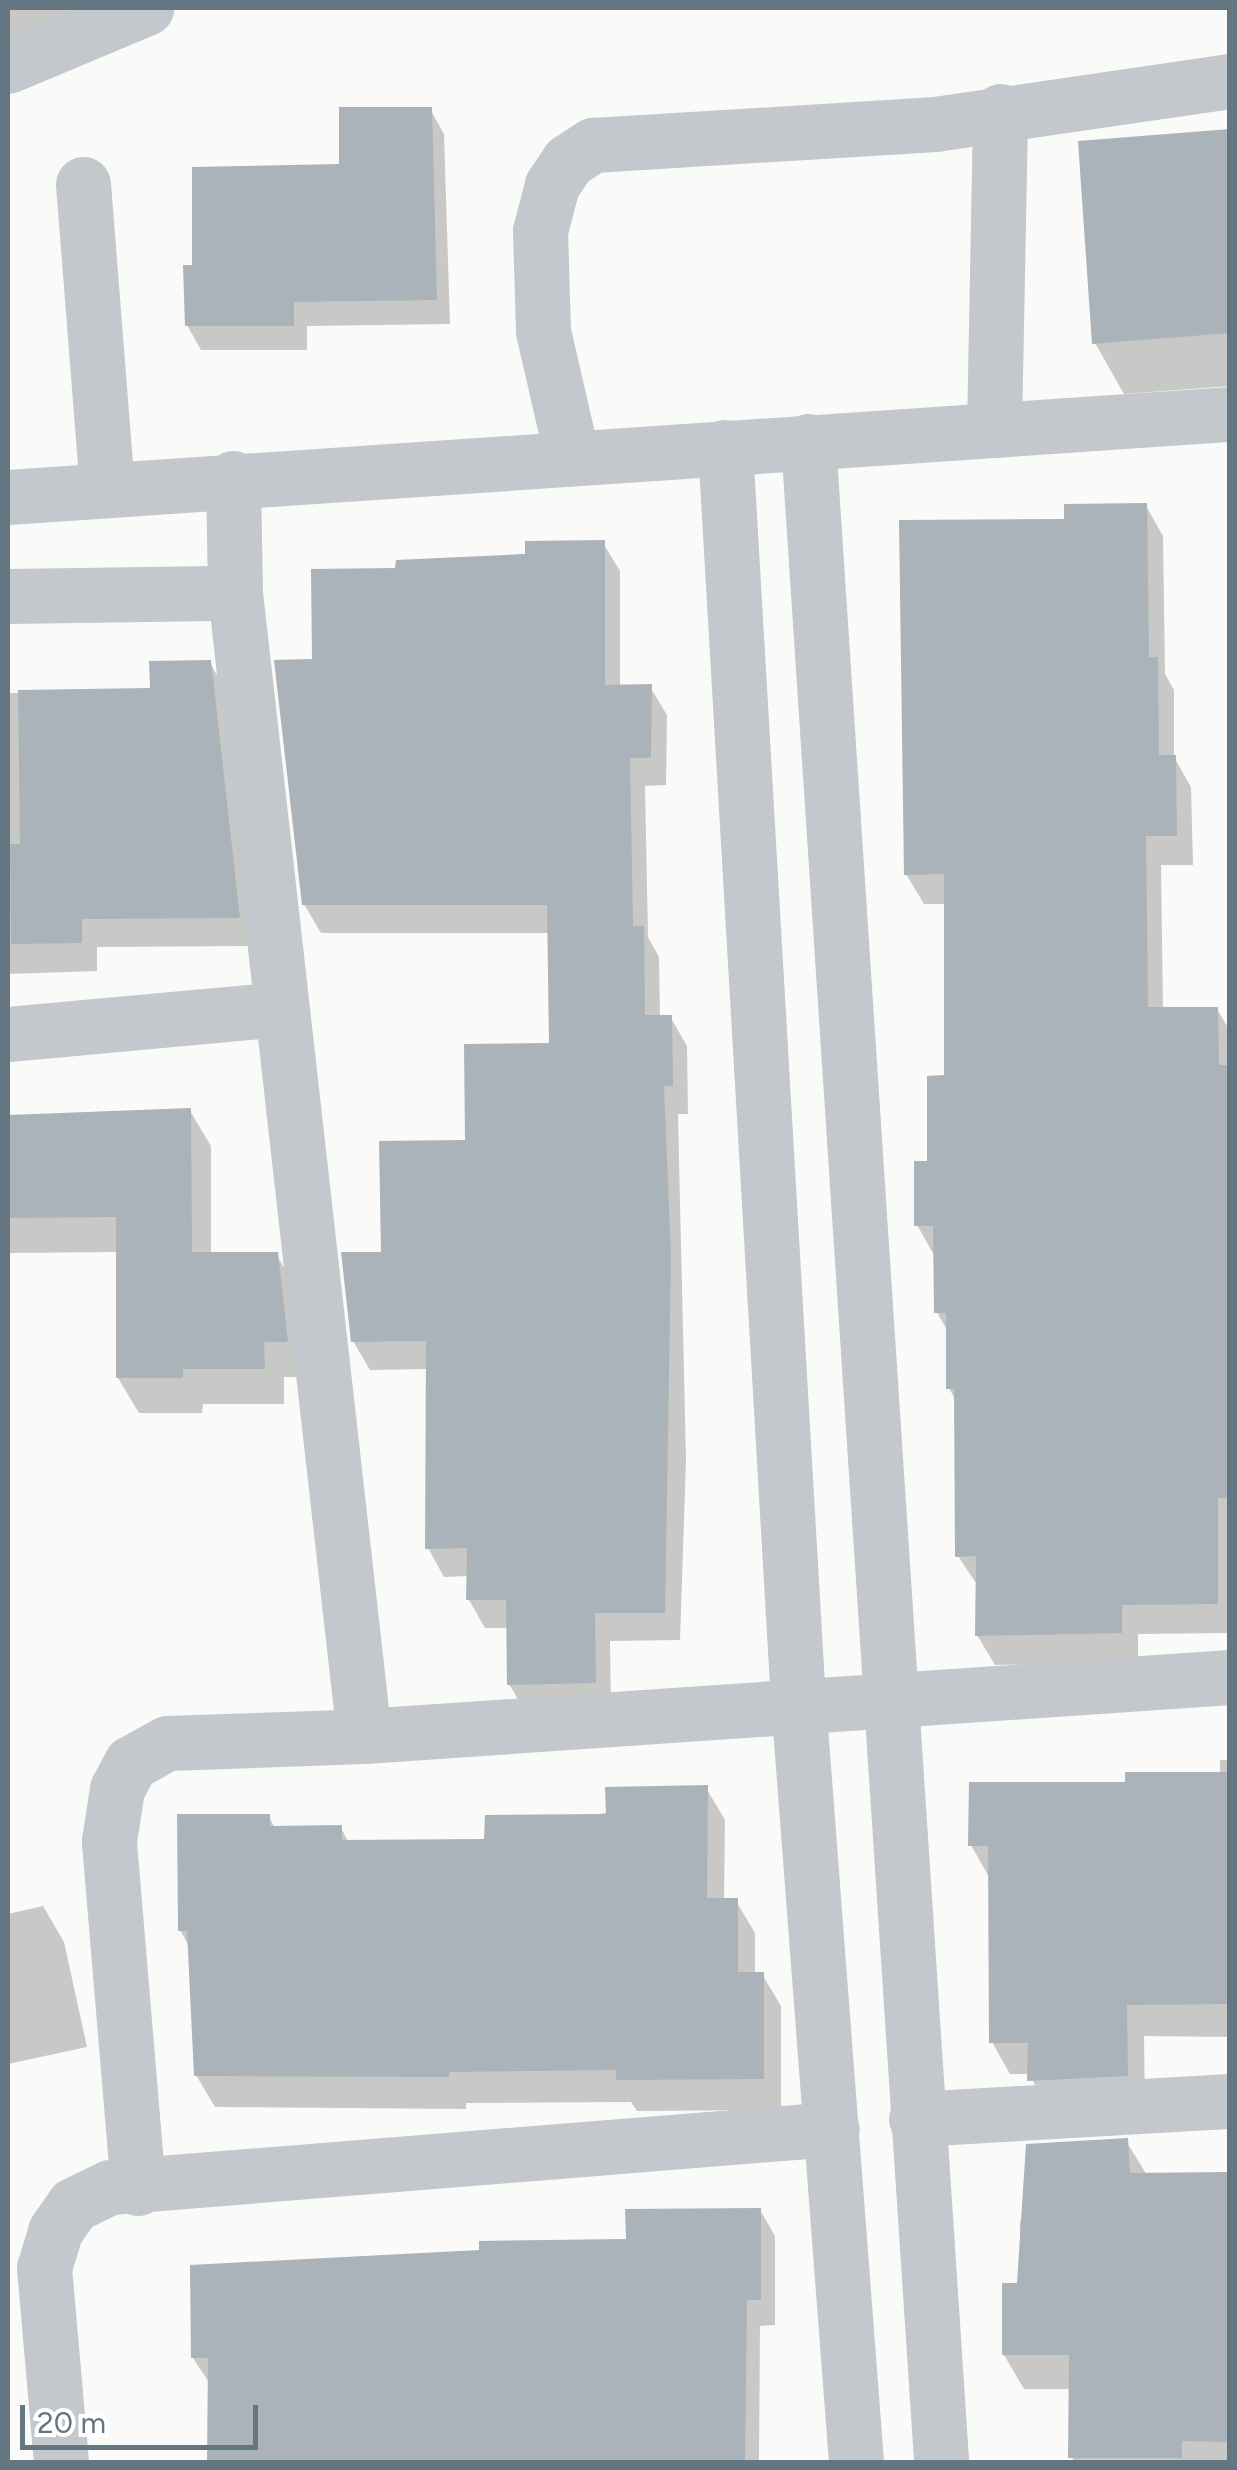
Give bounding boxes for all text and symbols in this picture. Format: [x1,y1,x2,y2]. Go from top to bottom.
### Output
scale bar [25,2385,262,2447]
text: 20 m [37,2404,106,2441]

